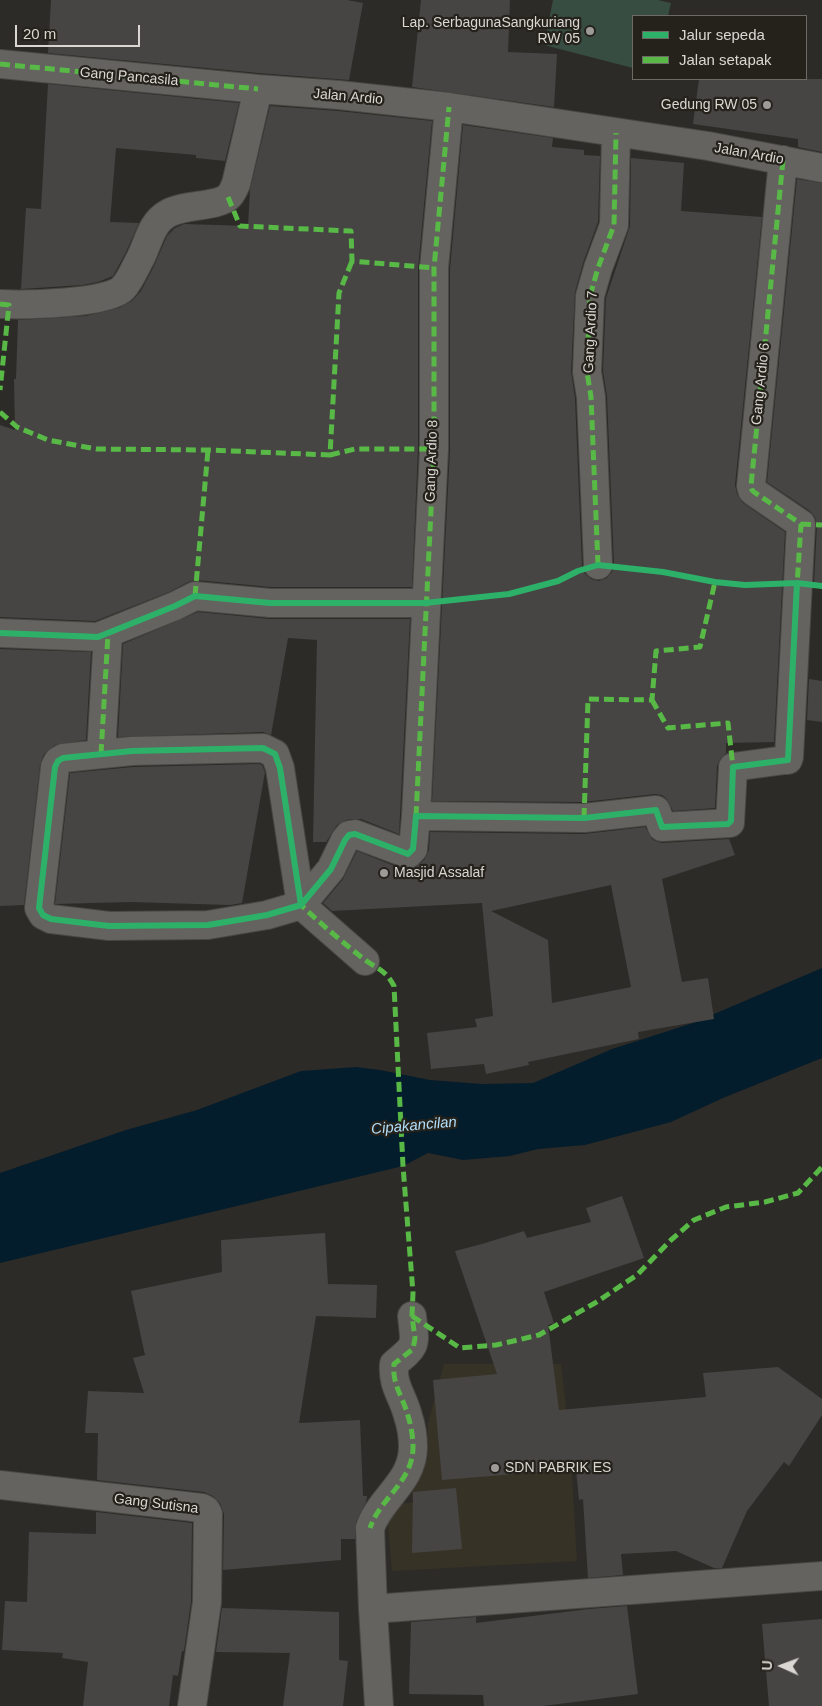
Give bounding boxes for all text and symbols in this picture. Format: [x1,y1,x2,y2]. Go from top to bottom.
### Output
scale bar [18,15,142,47]
place label: Lap. SerbagunaSangkuriang RW 05 [402,15,580,48]
legend [632,15,807,80]
text: 20 m [23,25,56,42]
marker: Lap. SerbagunaSangkuriang RW 05 [584,25,596,37]
text: Jalur sepeda [679,26,765,43]
text: Jalan setapak [679,51,772,68]
street label: Gang Pancasila [79,64,179,90]
street label: Jalan Ardio [312,86,384,108]
place label: Gedung RW 05 [661,97,757,113]
marker: Gedung RW 05 [761,99,773,111]
street label: Jalan Ardio [713,140,785,168]
street label: Gang Ardio 7 [580,290,602,374]
street label: Gang Ardio 6 [748,342,774,426]
street label: Gang Ardio 8 [422,419,442,503]
place label: Masjid Assalaf [394,865,484,881]
marker: Masjid Assalaf [378,867,390,879]
water label: Cipakancilan [370,1113,458,1139]
place label: SDN PABRIK ES [505,1460,611,1476]
marker: SDN PABRIK ES [489,1462,501,1474]
street label: Gang Sutisna [113,1490,199,1518]
north arrow [757,1641,807,1691]
text: U [759,1660,775,1671]

